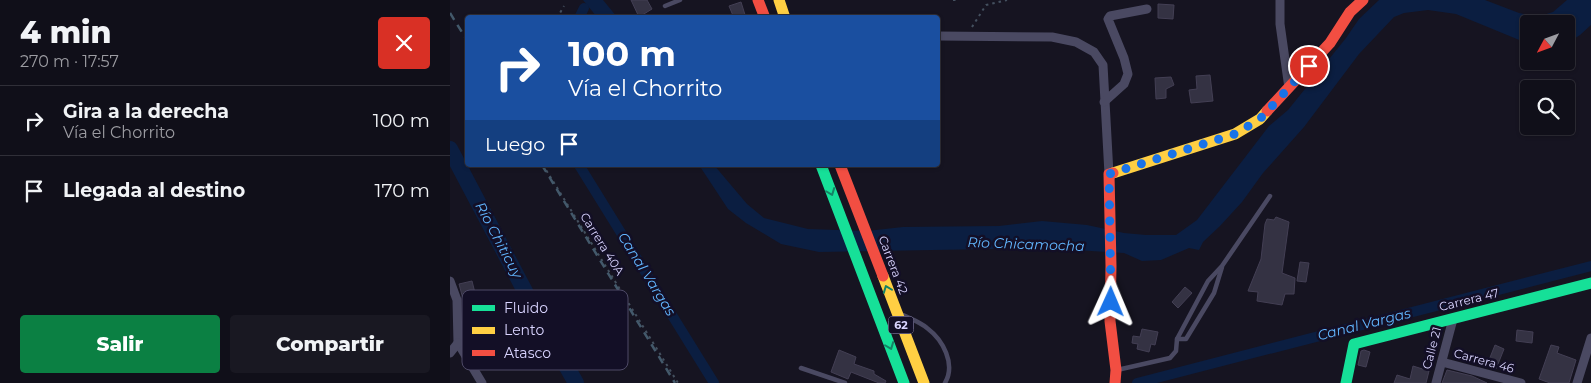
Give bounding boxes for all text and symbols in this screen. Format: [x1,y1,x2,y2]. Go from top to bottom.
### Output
text: 4 min [20,14,111,51]
north arrow [1520,15,1575,70]
map controls [1520,15,1575,135]
button: close [378,17,430,69]
text: 100 m [568,32,676,75]
icon: right [485,35,550,100]
pin [1288,45,1330,87]
text: 270 m · 17:57 [20,52,119,71]
icon: arrive [1295,52,1323,80]
text: Vía el Chorrito [568,75,722,102]
button: search [1520,80,1575,135]
text: Gira a la derecha [63,100,229,123]
icon: right [20,107,48,135]
text: 100 m [373,109,430,132]
text: Vía el Chorrito [63,123,175,142]
icon: arrive [555,130,583,158]
text: Luego [485,133,545,156]
icon: arrive [20,177,48,205]
text: Llegada al destino [63,179,245,202]
text: 170 m [375,179,430,202]
one-way arrow [825,187,835,196]
water label: Río Chiticuy [471,199,527,283]
street label: Carrera 40A [577,210,628,278]
water label: Canal Vargas [614,229,680,319]
street label: Carrera 42 [875,233,912,296]
water label: Río Chicamocha [967,233,1085,255]
position arrow [1084,275,1136,327]
one-way arrow [883,285,893,293]
street label: Carrera 47 [1437,285,1500,314]
legend [462,290,628,370]
text: Fluido [504,299,548,317]
water label: Canal Vargas [1315,304,1413,344]
button: Salir [20,315,220,373]
button: Compartir [230,315,430,373]
road number: 62 [888,316,914,334]
text: Lento [504,321,544,339]
street label: Calle 21 [1419,325,1444,371]
one-way arrow [884,342,894,350]
text: Atasco [504,344,551,362]
street label: Carrera 46 [1452,345,1516,376]

